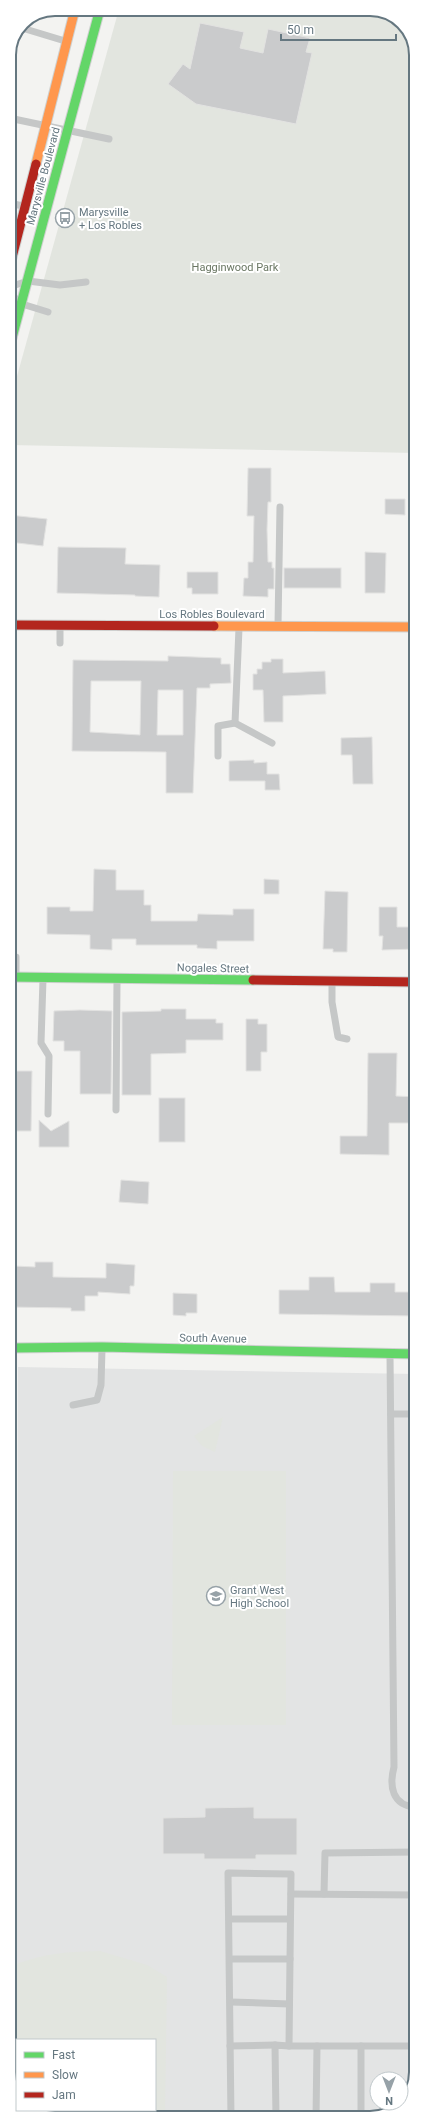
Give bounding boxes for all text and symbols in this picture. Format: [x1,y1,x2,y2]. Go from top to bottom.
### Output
scale bar [281,16,396,42]
text: 50 m [287,23,314,37]
street label: Marysville Boulevard [24,126,63,227]
place label: Marysville + Los Robles [79,206,142,232]
bus stop icon: Marysville + Los Robles [54,207,76,229]
park label: Hagginwood Park [192,261,279,274]
street label: Los Robles Boulevard [159,608,265,621]
street label: Nogales Street [177,961,250,976]
street label: South Avenue [179,1331,247,1346]
place label: Grant West High School [230,1584,289,1610]
school or university icon: Grant West High School [205,1585,227,1607]
legend [16,2039,156,2111]
text: Fast [52,2048,75,2062]
text: Slow [52,2068,78,2082]
north arrow [369,2071,409,2111]
text: Jam [52,2088,76,2102]
text: N [385,2094,393,2107]

